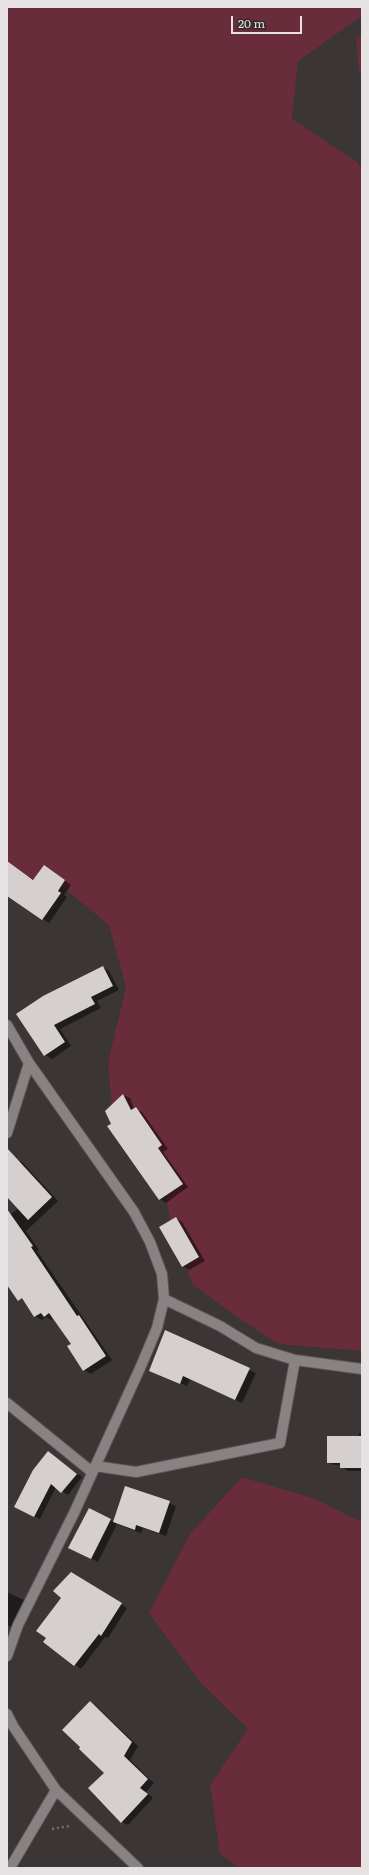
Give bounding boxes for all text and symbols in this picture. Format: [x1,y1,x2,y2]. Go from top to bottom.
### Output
scale bar [233,8,304,34]
text: 20 m [238,14,265,32]

